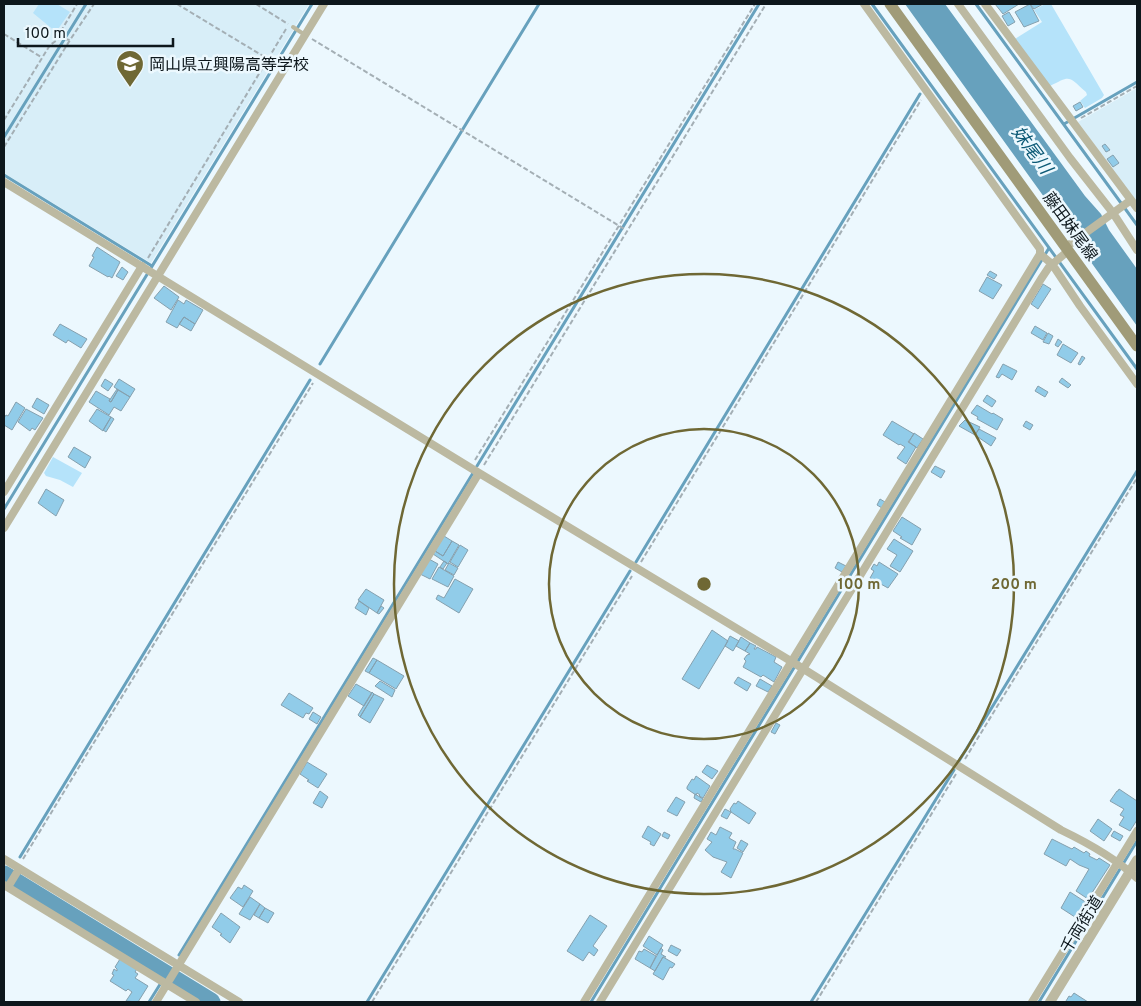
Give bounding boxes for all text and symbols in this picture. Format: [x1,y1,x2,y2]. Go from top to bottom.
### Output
scale bar [18,15,172,47]
text: 100 m [25,25,66,44]
school or university icon: 岡山県立興陽高等学校 [115,49,145,88]
place label: 岡山県立興陽高等学校 [149,56,309,76]
water label: 妹尾川 [1006,122,1057,181]
street label: 藤田妹尾線 [1038,189,1101,265]
centre of rings [695,575,713,593]
text: 100 m [838,576,880,595]
text: 200 m [991,576,1037,595]
street label: 千両街道 [1057,893,1108,958]

